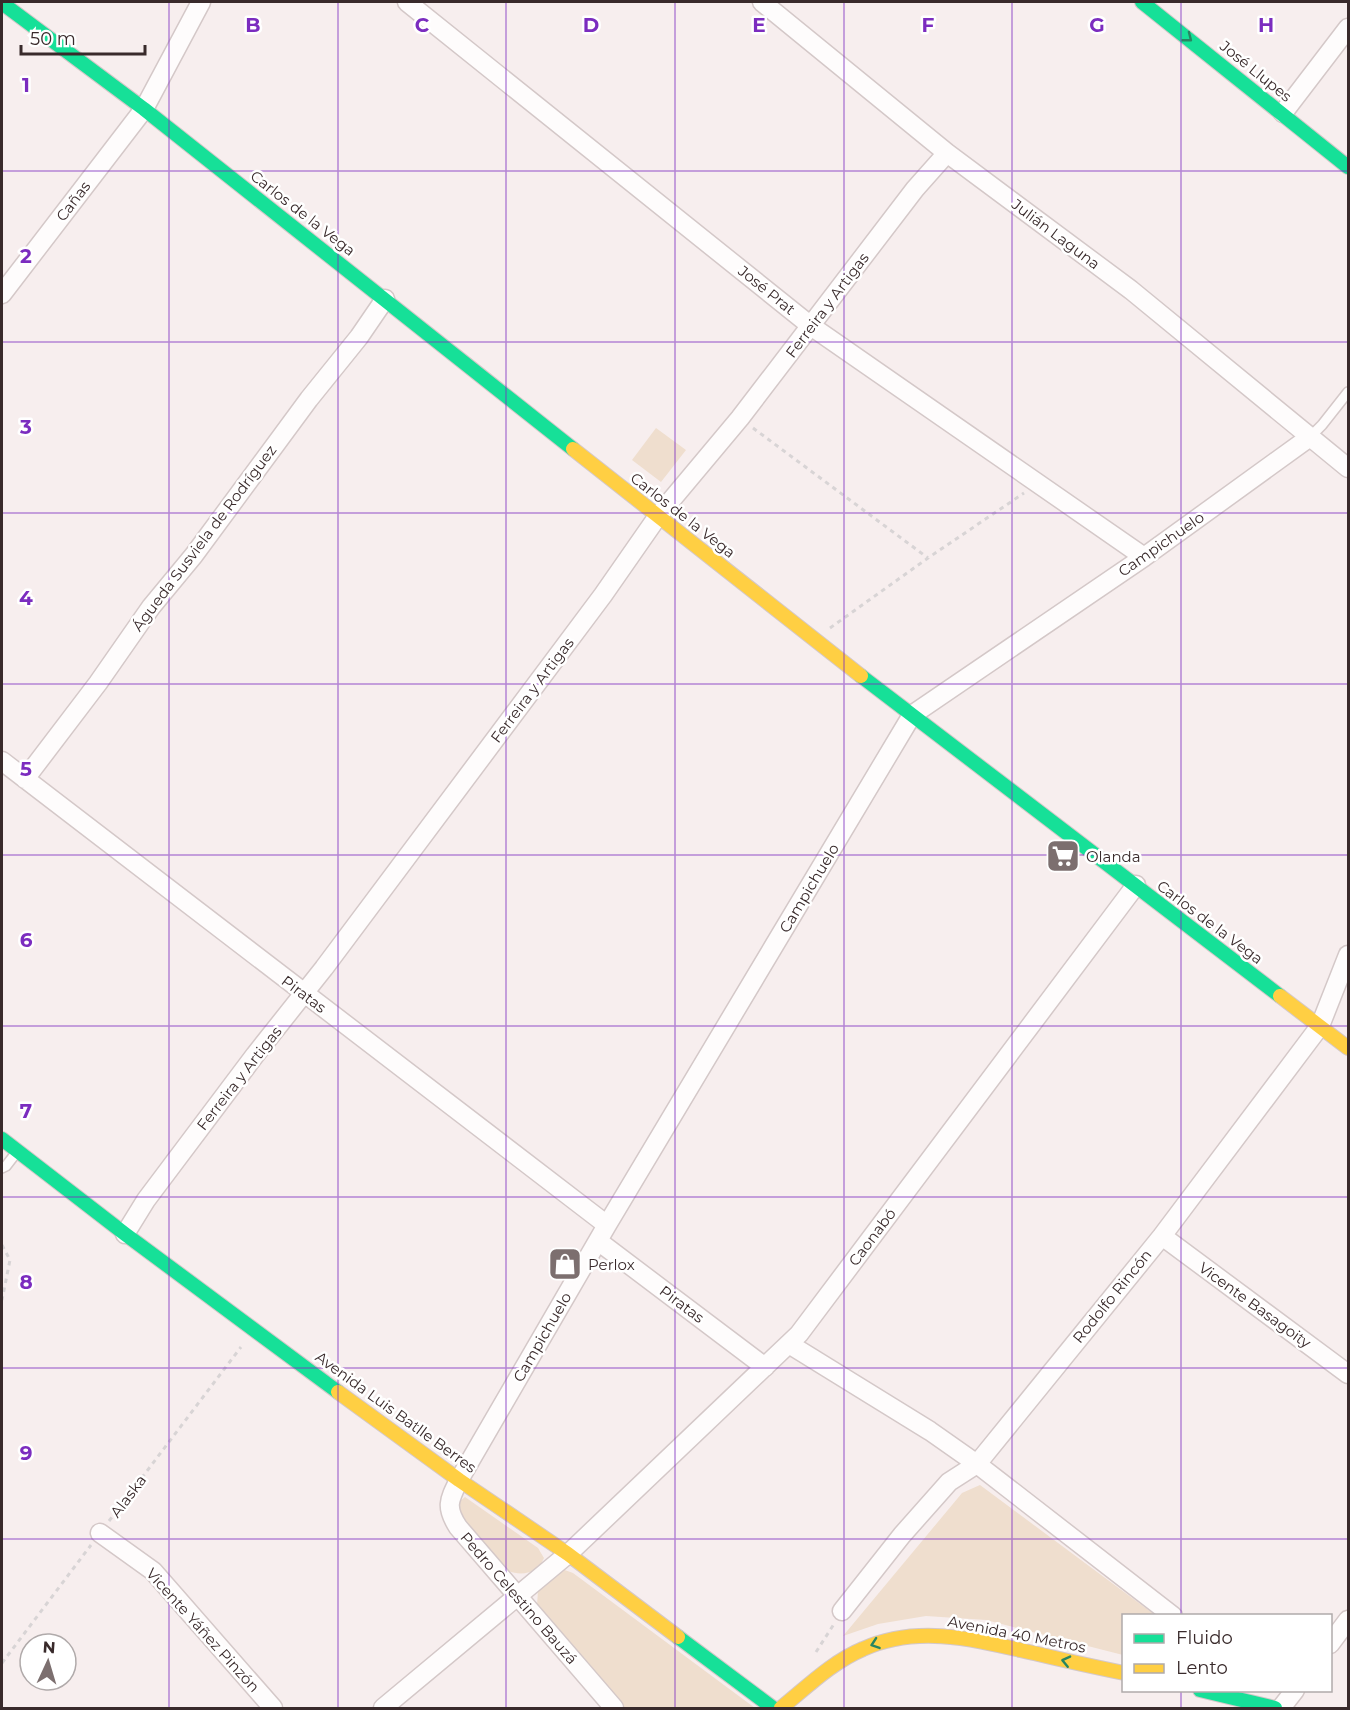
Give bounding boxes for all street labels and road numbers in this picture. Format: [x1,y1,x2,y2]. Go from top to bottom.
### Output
street label: José Llupes [1216,36,1296,106]
street label: Carlos de la Vega [247,166,359,260]
street label: Cañas [52,177,94,225]
street label: Julián Laguna [1007,194,1104,273]
street label: Ferreira y Artigas [781,249,873,361]
street label: José Prat [734,261,799,319]
street label: Águeda Susviela de Rodríguez [128,441,280,635]
street label: Carlos de la Vega [627,468,739,562]
street label: Campichuelo [1114,507,1208,581]
street label: Ferreira y Artigas [486,634,578,746]
street label: Campichuelo [775,840,843,936]
street label: Carlos de la Vega [1153,876,1267,968]
street label: Piratas [278,971,330,1017]
street label: Ferreira y Artigas [192,1022,286,1134]
street label: Caonabó [844,1204,900,1270]
street label: Rodolfo Rincón [1068,1245,1156,1347]
street label: Vicente Basagoity [1195,1258,1316,1353]
street label: Piratas [656,1281,708,1327]
street label: Campichuelo [509,1289,575,1385]
street label: Avenida Luis Batlle Berres [312,1347,480,1477]
street label: Alaska [106,1471,150,1521]
street label: Pedro Celestino Bauzá [456,1528,582,1668]
street label: Vicente Yáñez Pinzón [142,1564,264,1696]
street label: Avenida 40 Metros [946,1611,1088,1657]

